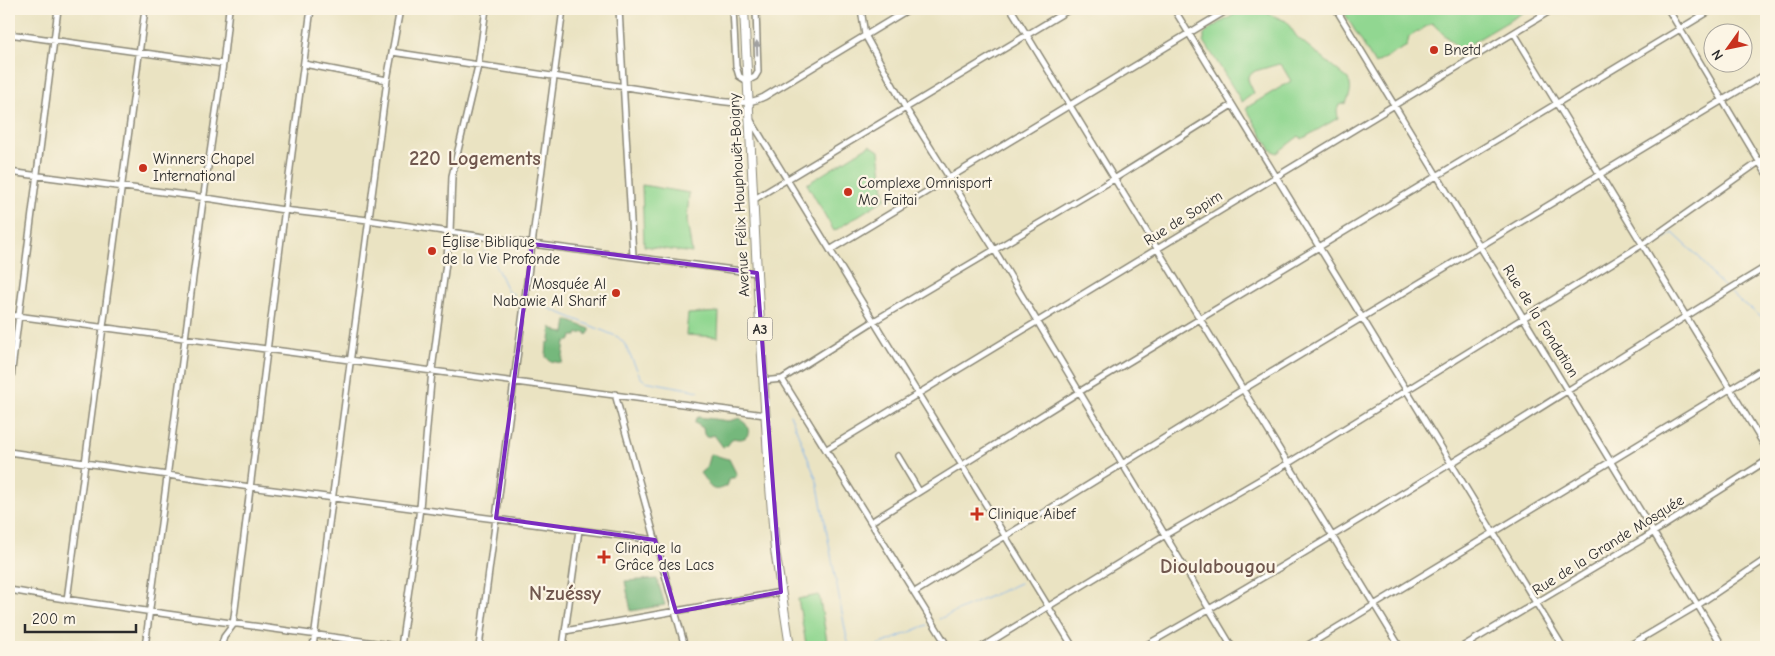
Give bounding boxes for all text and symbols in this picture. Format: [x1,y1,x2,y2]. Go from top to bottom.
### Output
north arrow [1702,22,1752,72]
one-way arrow [753,40,761,56]
place label: Bnetd [1444,41,1481,59]
marker: Bnetd [1428,44,1440,56]
text: N [1708,46,1727,63]
street label: Avenue Félix Houphouët-Boigny [725,92,753,297]
district label: 220 Logements [409,147,541,170]
place label: Winners Chapel International [153,150,254,185]
marker: Winners Chapel International [137,162,149,174]
place label: Complexe Omnisport Mo Faitai [858,174,992,209]
marker: Complexe Omnisport Mo Faitai [842,186,854,198]
street label: Rue de Sopim [1140,187,1226,249]
place label: Église Biblique de la Vie Profonde [442,232,561,268]
marker: Église Biblique de la Vie Profonde [426,245,438,257]
street label: Rue de la Fondation [1499,261,1583,381]
place label: Mosquée Al Nabawie Al Sharif [493,275,607,310]
marker: Mosquée Al Nabawie Al Sharif [610,287,622,299]
road number: A3 [748,318,772,340]
street label: Rue de la Grande Mosquée [1529,491,1688,599]
place label: Clinique Aibef [988,505,1076,523]
marker: Clinique Aibef [970,507,984,521]
place label: Clinique la Grâce des Lacs [615,539,714,574]
marker: Clinique la Grâce des Lacs [597,550,611,564]
district label: Dioulabougou [1160,555,1276,578]
district label: N'zuéssy [529,582,602,605]
scale bar [25,601,136,633]
text: 200 m [32,610,76,628]

